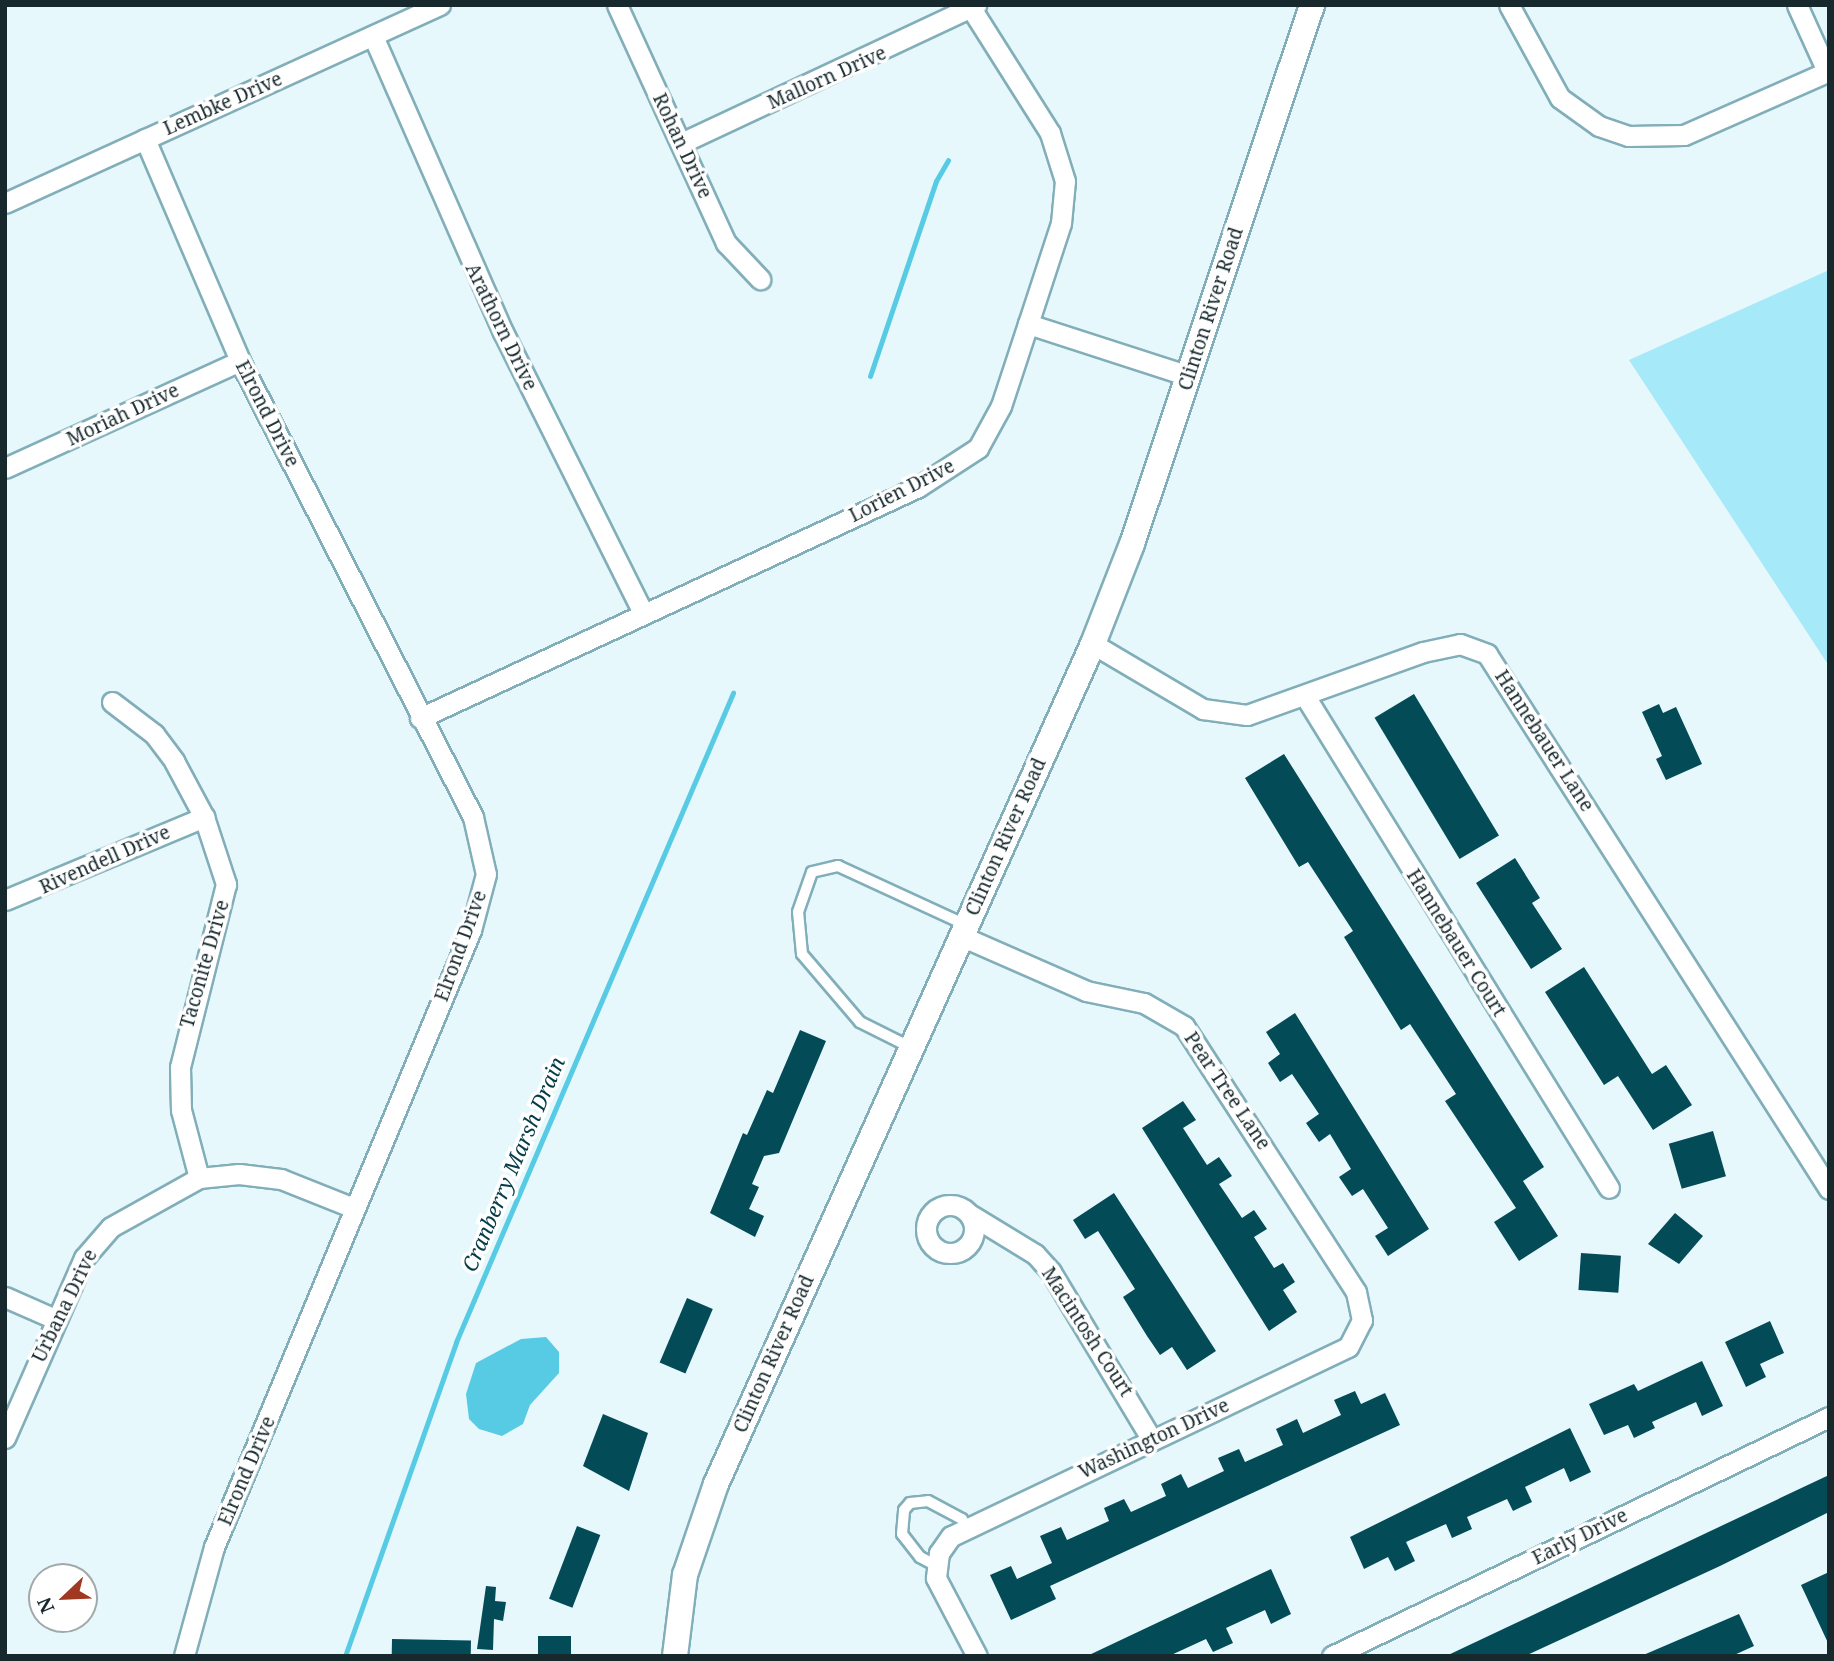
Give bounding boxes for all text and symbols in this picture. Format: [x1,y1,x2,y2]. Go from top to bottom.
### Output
street label: Mallorn Drive [764,42,890,114]
street label: Lembke Drive [160,68,286,140]
street label: Rohan Drive [648,90,716,202]
street label: Clinton River Road [1174,225,1248,393]
street label: Arathorn Drive [460,260,542,394]
street label: Elrond Drive [230,357,304,471]
street label: Moriah Drive [63,379,183,451]
street label: Lorien Drive [846,455,958,527]
street label: Hannebauer Lane [1490,666,1598,816]
street label: Clinton River Road [961,755,1051,919]
street label: Rivendell Drive [36,821,174,899]
street label: Hannebauer Court [1401,865,1511,1021]
street label: Elrond Drive [430,887,492,1005]
street label: Taconite Drive [176,897,234,1031]
street label: Pear Tree Lane [1179,1028,1275,1154]
water label: Cranberry Marsh Drain [456,1053,570,1275]
street label: Urbana Drive [28,1246,102,1366]
street label: Macintosh Court [1037,1263,1137,1401]
street label: Clinton River Road [729,1272,819,1436]
street label: Washington Drive [1075,1394,1233,1484]
street label: Elrond Drive [214,1413,280,1529]
street label: Early Drive [1529,1504,1631,1570]
north arrow [28,1563,98,1633]
text: N [31,1593,60,1617]

